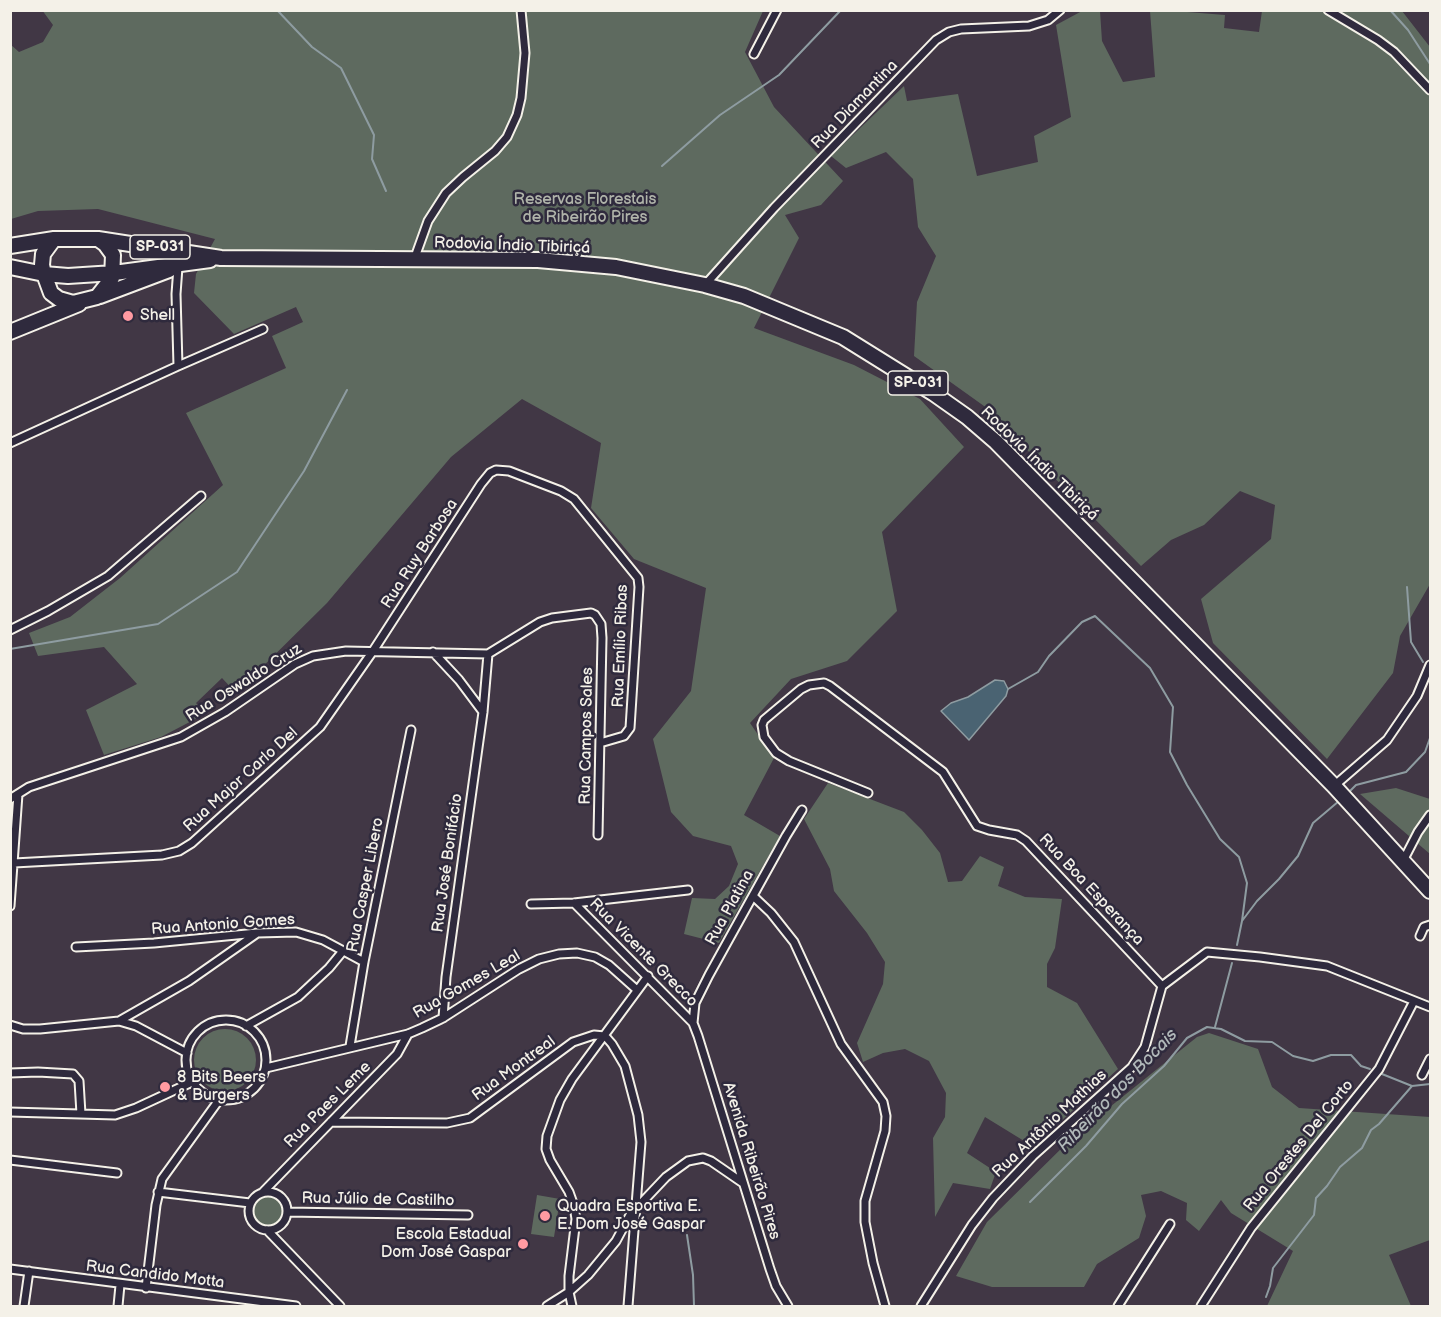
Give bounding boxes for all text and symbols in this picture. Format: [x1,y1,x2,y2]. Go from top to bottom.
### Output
street label: Rua Diamantina [808,57,902,153]
park label: Reservas Florestais de Ribeirão Pires [514,190,656,228]
street label: Rodovia Índio Tibiriçá [434,234,590,258]
road number: SP-031 [130,235,190,259]
place label: Shell [140,306,175,326]
marker: Shell [121,309,135,323]
road number: SP-031 [888,371,948,395]
street label: Rodovia Índio Tibiriçá [976,403,1102,525]
street label: Rua Ruy Barbosa [378,496,462,612]
street label: Rua Emílio Ribas [609,584,633,708]
street label: Rua Oswaldo Cruz [182,640,306,726]
street label: Rua Campos Sales [576,667,598,805]
street label: Rua Major Carlo Del [180,724,302,836]
street label: Rua José Bonifácio [429,792,467,934]
street label: Rua Casper Libero [344,816,388,954]
street label: Rua Boa Esperança [1034,830,1148,950]
street label: Rua Platina [701,867,759,949]
street label: Rua Vicente Grecco [585,895,701,1011]
street label: Rua Antonio Gomes [151,910,295,940]
street label: Rua Gomes Leal [410,947,524,1023]
water label: Ribeirão dos Bocais [1053,1025,1183,1157]
street label: Rua Montreal [469,1032,559,1106]
street label: Rua Paes Leme [281,1058,375,1152]
street label: Rua Antônio Mathias [989,1066,1111,1182]
place label: 8 Bits Beers & Burgers [177,1068,266,1106]
street label: Rua Orestes Del Corto [1240,1076,1358,1216]
marker: 8 Bits Beers & Burgers [158,1080,172,1094]
street label: Avenida Ribeirão Pires [718,1080,784,1242]
street label: Rua Júlio de Castilho [301,1189,455,1211]
place label: Quadra Esportiva E. E. Dom José Gaspar [557,1197,705,1235]
marker: Quadra Esportiva E. E. Dom José Gaspar [538,1209,552,1223]
place label: Escola Estadual Dom José Gaspar [381,1225,511,1263]
marker: Escola Estadual Dom José Gaspar [516,1237,530,1251]
street label: Rua Candido Motta [84,1257,226,1293]

